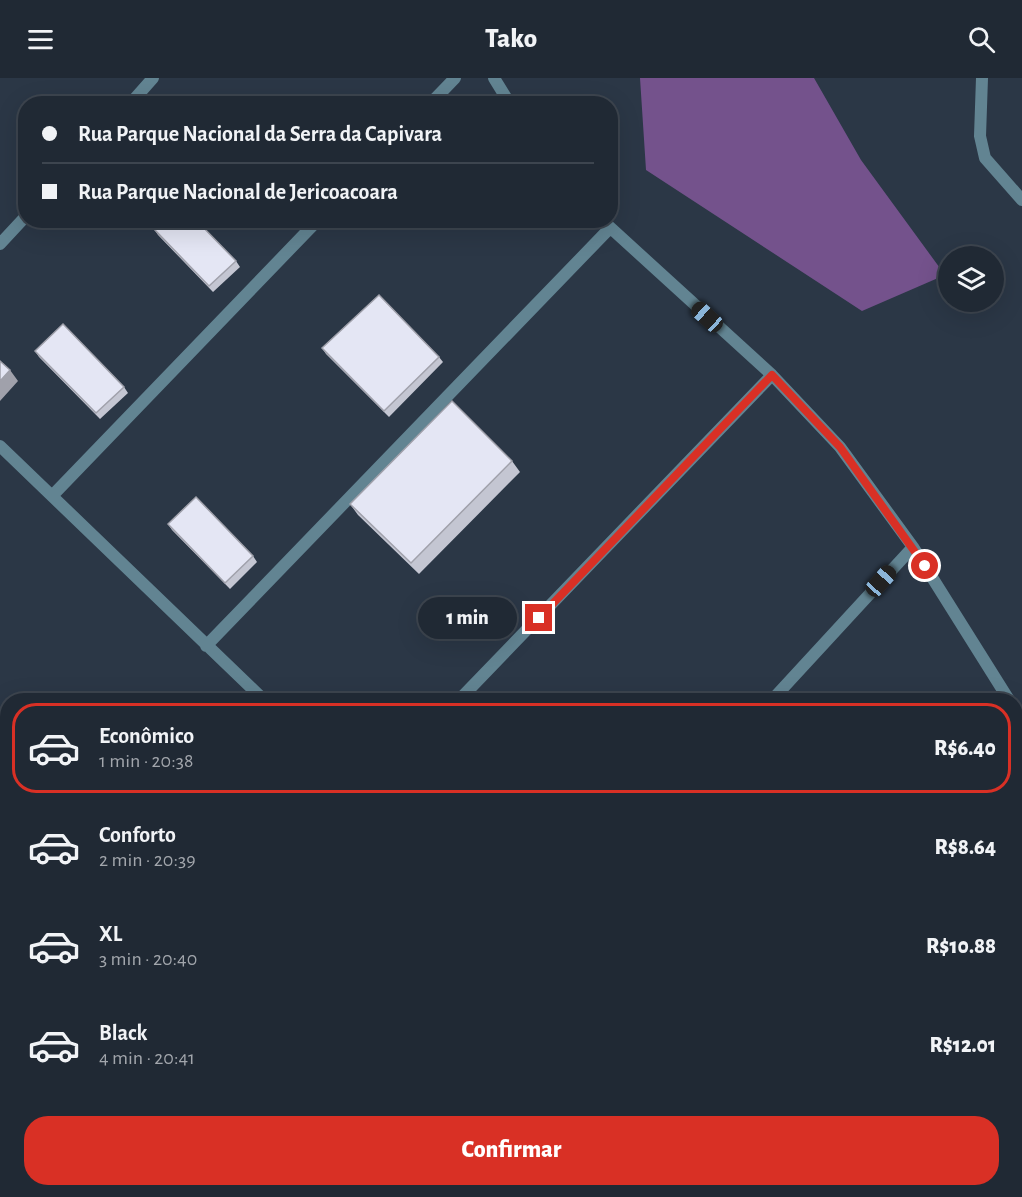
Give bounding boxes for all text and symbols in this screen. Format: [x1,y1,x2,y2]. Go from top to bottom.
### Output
icon: menu [24,23,57,56]
icon: search [965,23,998,56]
text: Tako [485,25,537,52]
text: Rua Parque Nacional da Serra da Capivara [78,123,442,145]
text: Rua Parque Nacional de Jericoacoara [78,181,398,203]
map controls [938,246,1004,312]
button: layers [938,246,1004,312]
car [688,298,726,336]
route start [911,552,938,579]
car [862,562,900,600]
callout: 1 min [419,597,518,639]
route end [525,604,552,631]
text: 1 min [446,608,489,628]
icon: car [27,721,81,775]
text: Econômico [99,725,194,747]
text: R$6.40 [934,737,996,759]
text: 1 min · 20:38 [99,751,193,771]
icon: car [27,820,81,874]
text: Conforto [99,824,176,846]
text: R$8.64 [934,836,996,858]
text: 2 min · 20:39 [99,850,196,870]
icon: car [27,919,81,973]
text: XL [99,923,122,945]
text: R$10.88 [926,935,996,957]
text: 3 min · 20:40 [99,949,197,969]
icon: car [27,1018,81,1072]
text: Black [99,1022,147,1044]
text: R$12.01 [929,1034,996,1056]
text: 4 min · 20:41 [99,1048,195,1068]
button: Confirmar [24,1116,999,1185]

